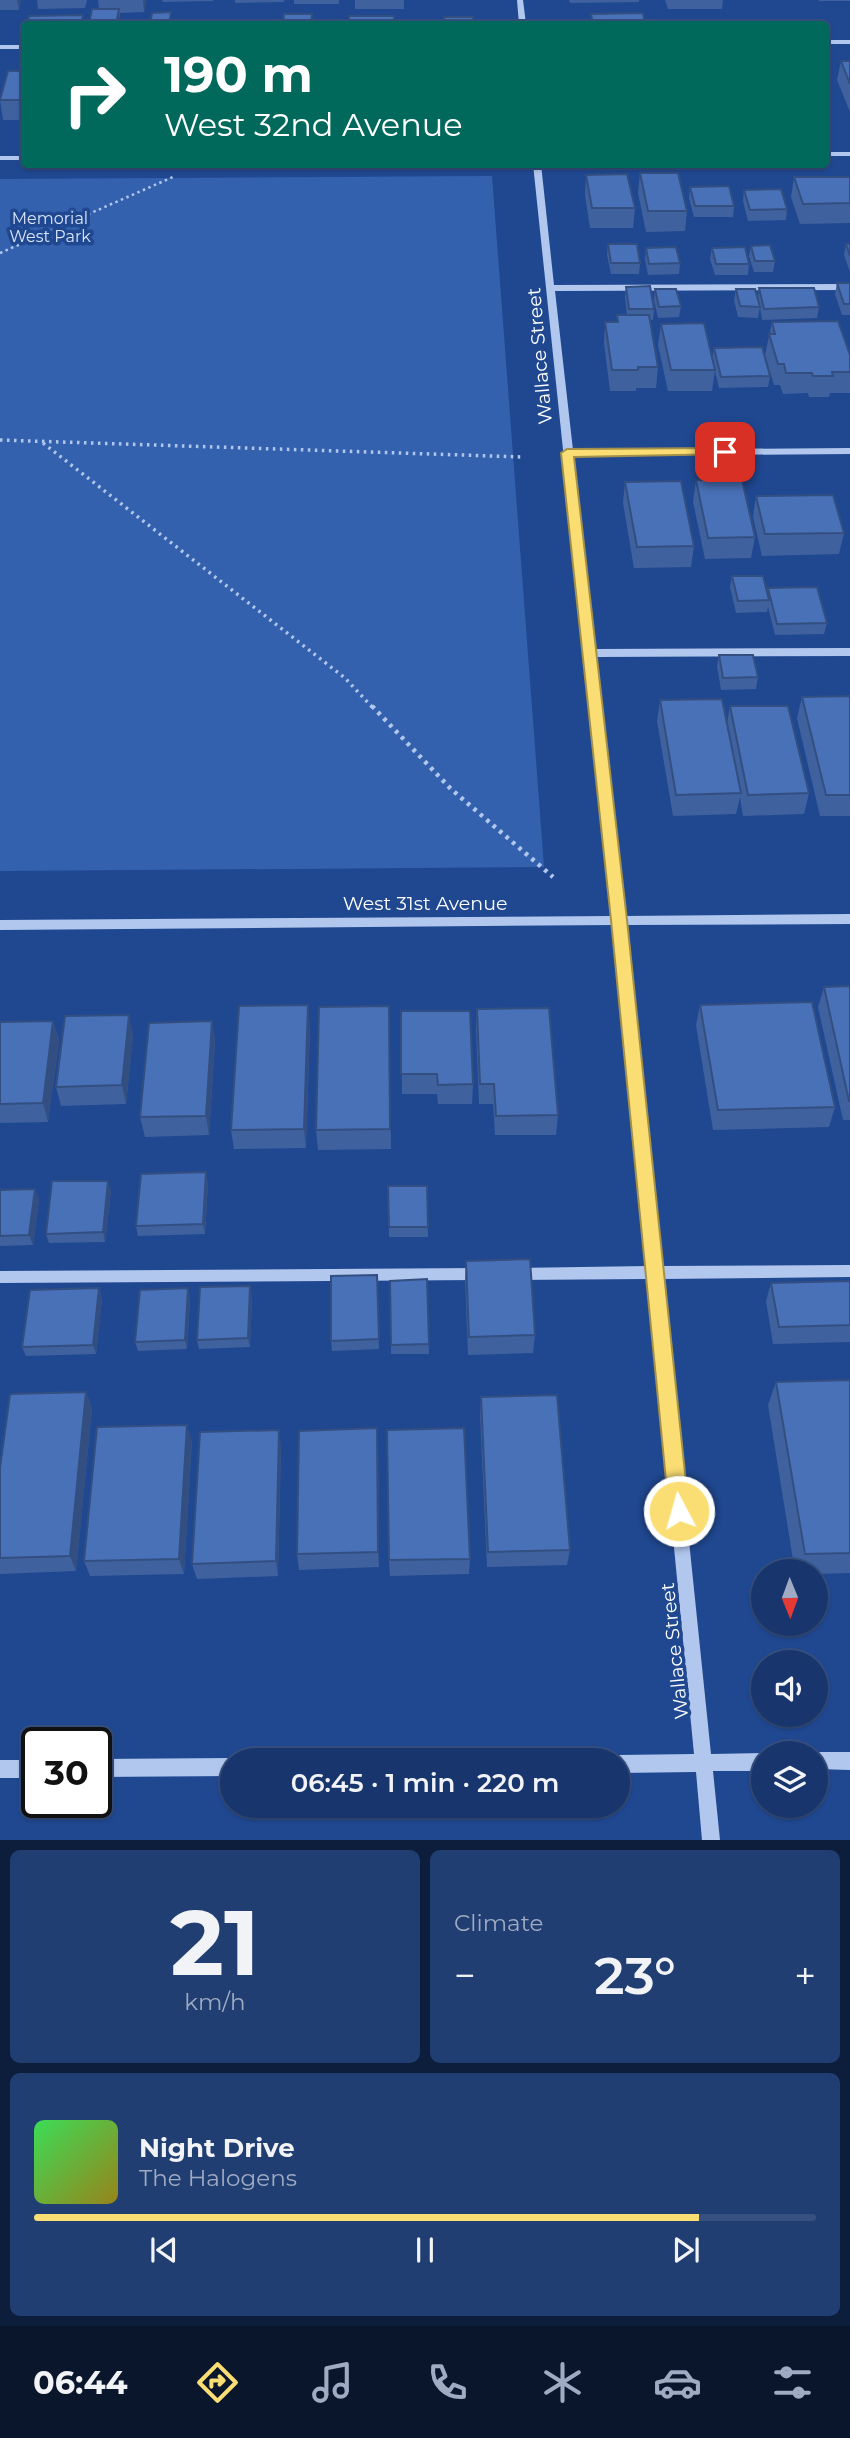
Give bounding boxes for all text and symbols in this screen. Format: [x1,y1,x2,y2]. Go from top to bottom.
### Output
text: 190 m [164,45,313,104]
icon: right [49,49,140,140]
text: West 32nd Avenue [164,105,463,144]
park label: Memorial West Park [9,209,91,246]
street label: Wallace Street [522,286,557,425]
pin [695,422,755,482]
icon: arrive [706,433,744,471]
street label: West 31st Avenue [343,892,507,915]
position arrow [642,1474,716,1548]
north arrow [751,1559,828,1636]
map controls [751,1559,828,1818]
street label: Wallace Street [656,1581,693,1720]
button: sound [751,1650,828,1727]
speed limit sign: 30 [21,1727,112,1818]
button: layers [751,1741,828,1818]
text: 06:45 · 1 min · 220 m [291,1767,559,1799]
text: 21 [170,1887,260,1998]
text: Climate [454,1909,543,1937]
text: 23° [594,1944,676,2007]
text: − [454,1952,476,1999]
text: + [794,1952,816,1999]
text: km/h [184,1988,246,2016]
text: Night Drive [139,2132,295,2164]
text: The Halogens [139,2164,297,2192]
icon: previous [145,2231,183,2269]
icon: pause [406,2231,444,2269]
icon: next [667,2231,705,2269]
icon: directions [193,2358,242,2407]
icon: music [308,2358,357,2407]
icon: phone [423,2358,472,2407]
icon: climate [538,2358,587,2407]
icon: car [653,2358,702,2407]
icon: filters [768,2358,817,2407]
text: 06:44 [33,2363,128,2402]

